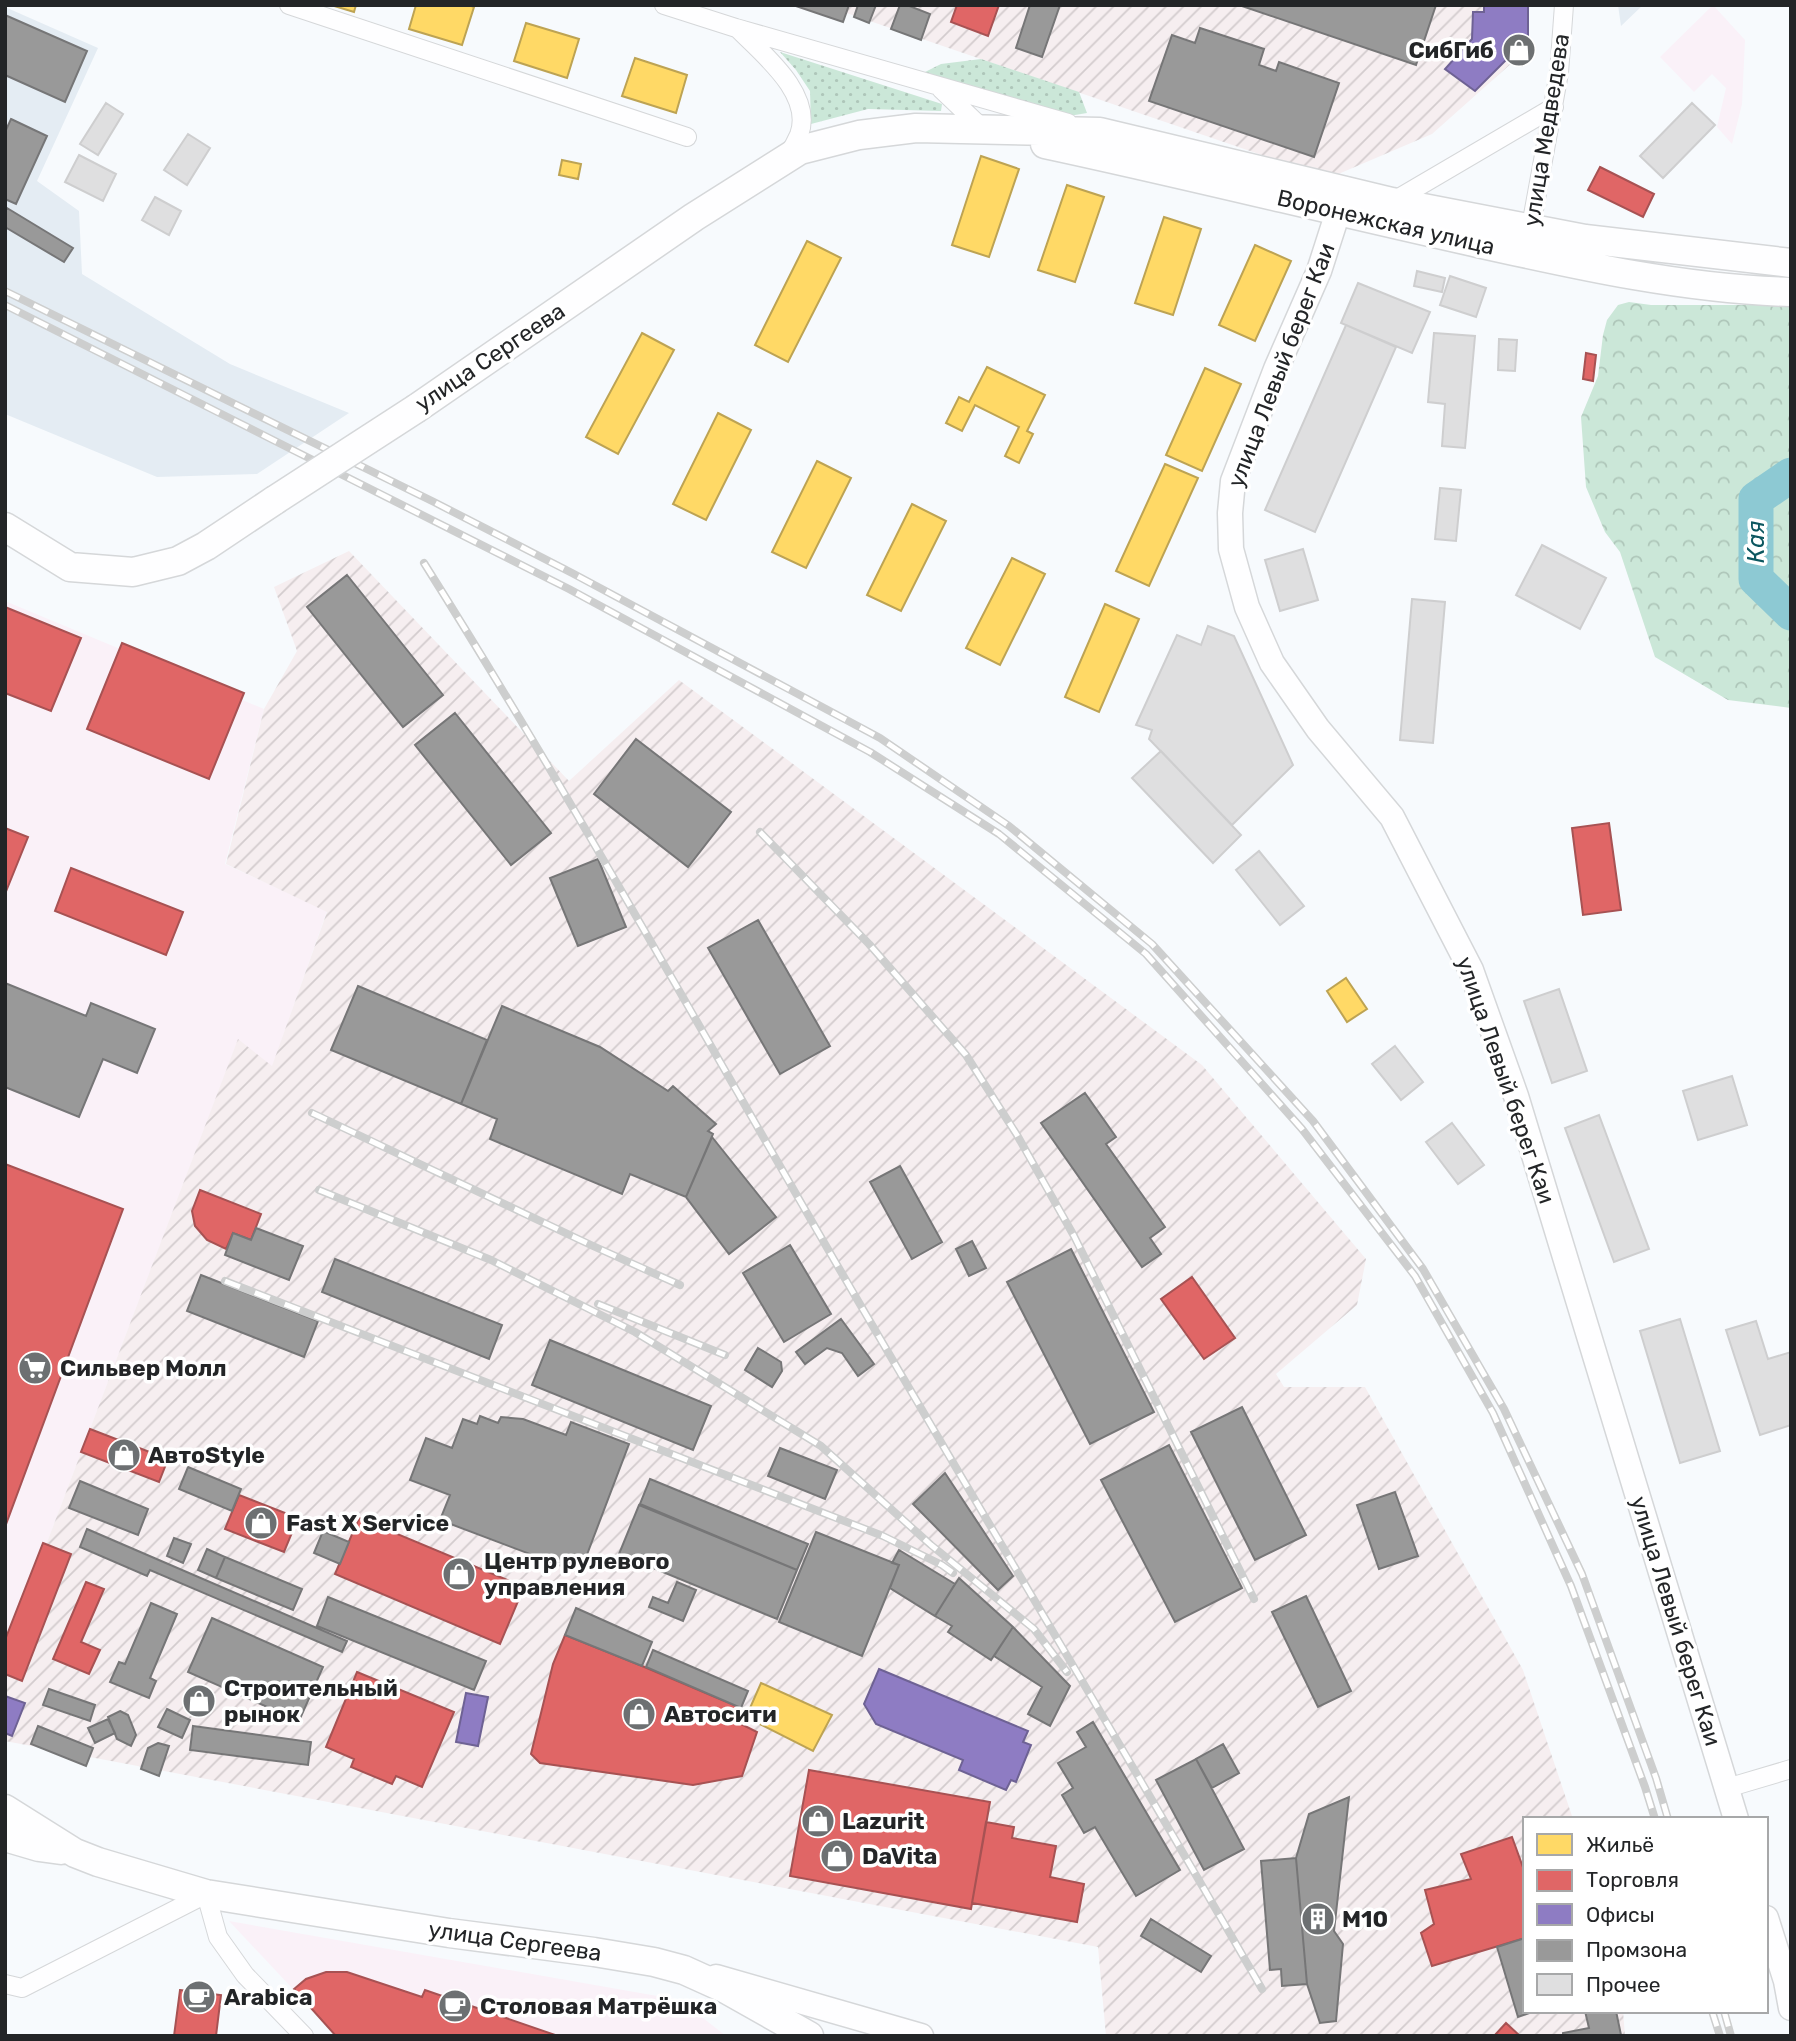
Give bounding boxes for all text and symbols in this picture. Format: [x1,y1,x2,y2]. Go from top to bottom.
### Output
shop icon: СибГиб [1500,31,1538,69]
street label: улица Медведева [1517,32,1575,228]
place label: СибГиб [1408,36,1494,64]
street label: Воронежская улица [1274,183,1498,261]
street label: улица Левый берег Каи [1221,239,1341,491]
street label: улица Сергеева [410,297,570,417]
water label: Кая [1742,521,1770,563]
street label: улица Левый берег Каи [1451,953,1561,1207]
supermarket icon: Сильвер Молл [16,1349,54,1387]
place label: Сильвер Молл [60,1354,227,1382]
shop icon: АвтоStyle [105,1436,143,1474]
place label: АвтоStyle [148,1441,265,1469]
street label: улица Левый берег Каи [1625,1493,1727,1749]
shop icon: Fast X Service [242,1504,280,1542]
place label: Fast X Service [286,1509,449,1537]
place label: Центр рулевого управления [484,1547,670,1601]
shop icon: Центр рулевого управления [440,1555,478,1593]
place label: Строительный рынок [224,1674,398,1728]
shop icon: Строительный рынок [180,1682,218,1720]
shop icon: Автосити [620,1695,658,1733]
place label: Автосити [664,1700,777,1728]
shop icon: Lazurit [799,1802,837,1840]
place label: Lazurit [842,1807,925,1835]
legend [1523,1817,1768,2013]
text: Жильё [1586,1832,1654,1857]
shop icon: DaVita [818,1837,856,1875]
place label: DaVita [862,1842,937,1870]
text: Торговля [1586,1867,1679,1892]
building icon: M10 [1299,1900,1337,1938]
text: Офисы [1586,1902,1655,1927]
place label: M10 [1342,1905,1388,1933]
street label: улица Сергеева [427,1915,603,1967]
text: Промзона [1586,1937,1687,1962]
text: Прочее [1586,1972,1661,1997]
cafe icon: Arabica [180,1978,218,2016]
place label: Arabica [224,1983,313,2011]
cafe icon: Столовая Матрёшка [436,1987,474,2025]
place label: Столовая Матрёшка [480,1992,717,2020]

